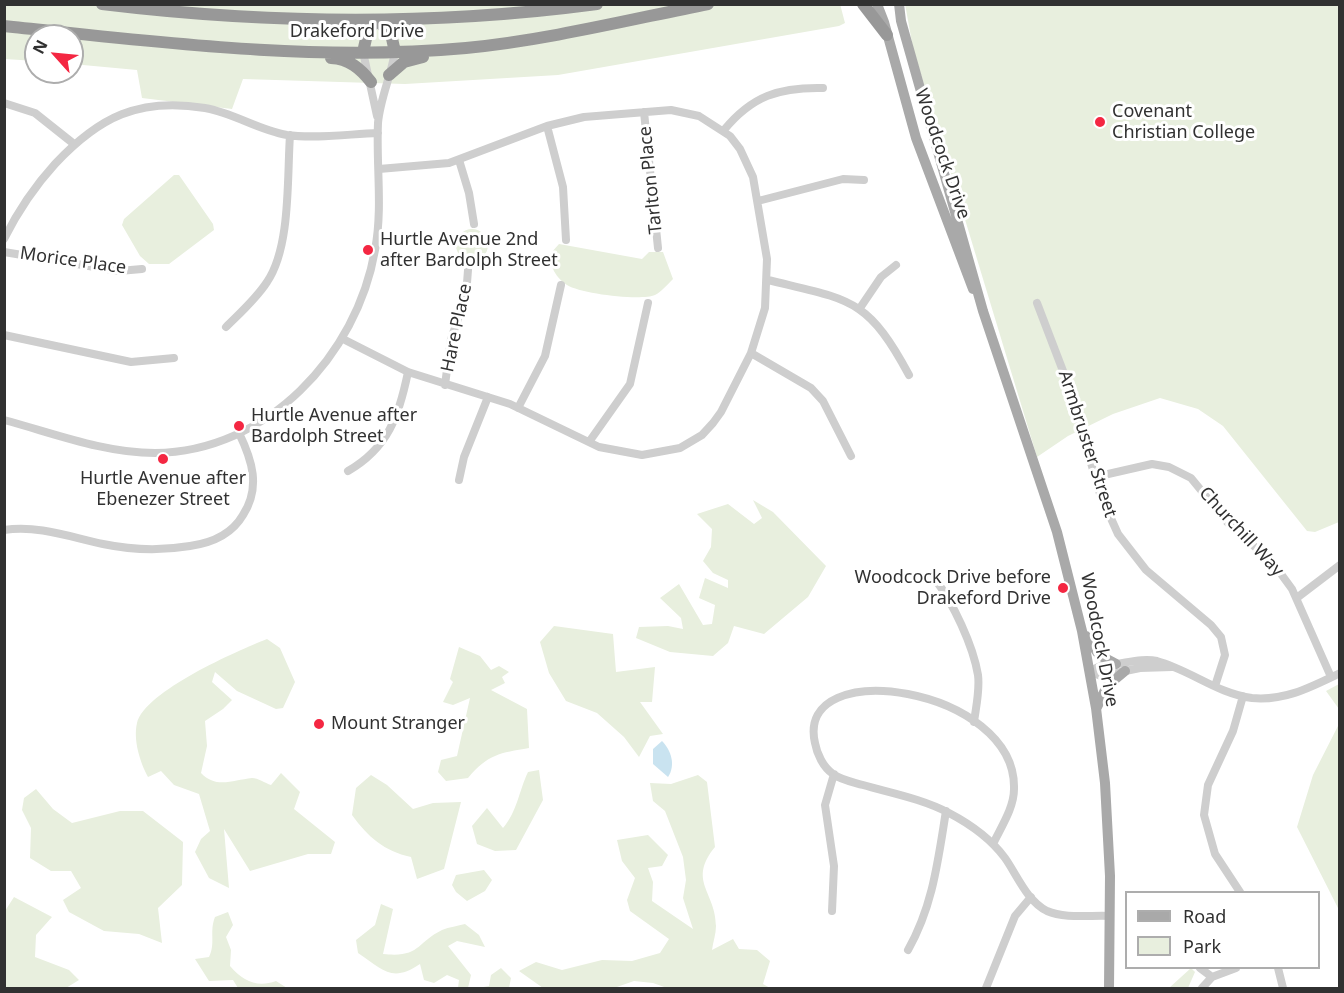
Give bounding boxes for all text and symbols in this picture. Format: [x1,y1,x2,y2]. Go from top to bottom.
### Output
street label: Drakeford Drive [290,21,424,43]
north arrow [24,24,84,84]
text: N [27,36,52,58]
street label: Woodcock Drive [910,86,974,222]
place label: Covenant Christian College [1112,101,1255,144]
marker: Covenant Christian College [1093,115,1107,129]
street label: Tarlton Place [635,125,667,235]
place label: Hurtle Avenue 2nd after Bardolph Street [380,229,558,272]
street label: Morice Place [18,243,128,279]
marker: Hurtle Avenue 2nd after Bardolph Street [361,243,375,257]
street label: Hare Place [437,282,477,374]
street label: Armbruster Street [1053,368,1121,520]
place label: Hurtle Avenue after Bardolph Street [251,405,417,448]
marker: Hurtle Avenue after Bardolph Street [232,419,246,433]
marker: Hurtle Avenue after Ebenezer Street [156,452,170,466]
place label: Hurtle Avenue after Ebenezer Street [80,468,246,510]
street label: Churchill Way [1194,483,1288,581]
place label: Woodcock Drive before Drakeford Drive [855,567,1051,610]
street label: Woodcock Drive [1075,571,1123,709]
marker: Woodcock Drive before Drakeford Drive [1056,581,1070,595]
place label: Mount Stranger [331,713,465,735]
marker: Mount Stranger [312,717,326,731]
legend [1125,891,1320,969]
text: Road [1183,904,1226,928]
text: Park [1183,934,1221,958]

